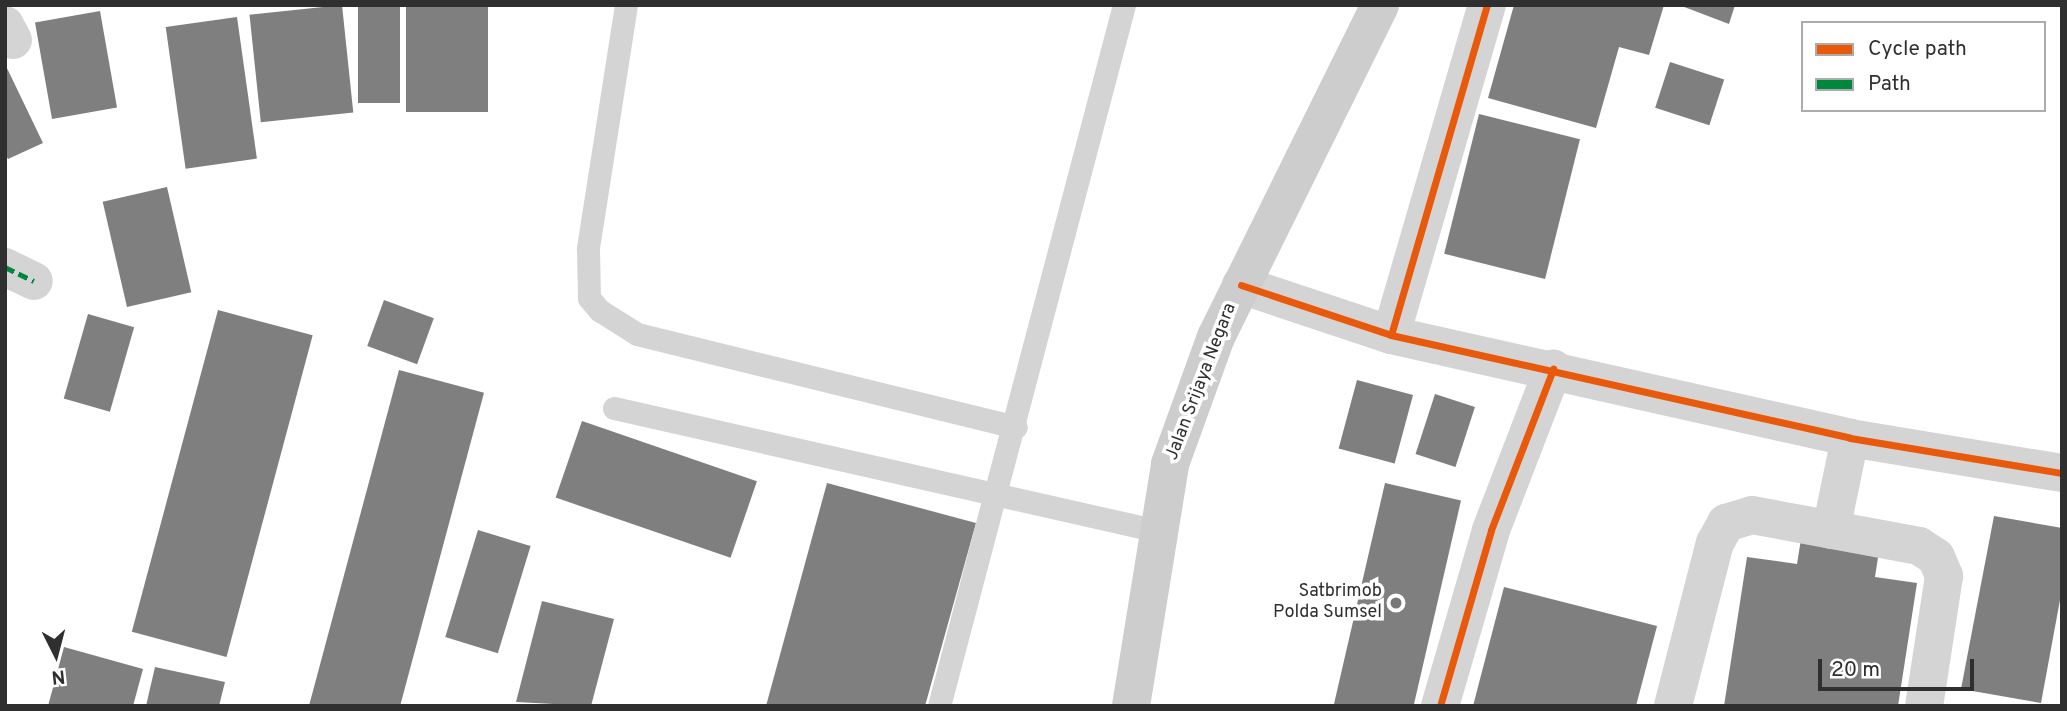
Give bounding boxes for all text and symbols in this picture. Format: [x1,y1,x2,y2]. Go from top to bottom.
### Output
legend [1801,21,2046,112]
text: Cycle path [1868,36,1967,63]
text: Path [1868,71,1911,98]
street label: Jalan Srijaya Negara [1162,300,1242,464]
place label: Satbrimob Polda Sumsel [1273,582,1382,624]
marker: Satbrimob Polda Sumsel [1388,595,1404,611]
north arrow [21,620,91,690]
scale bar [1822,644,1978,688]
text: 20 m [1831,657,1880,684]
text: N [50,663,66,689]

